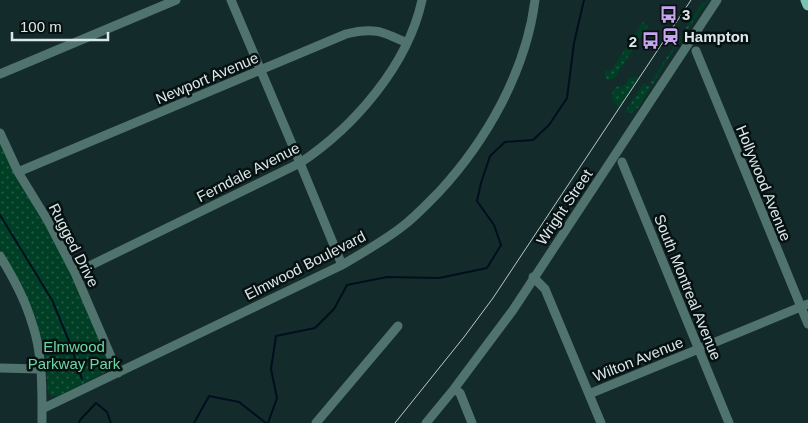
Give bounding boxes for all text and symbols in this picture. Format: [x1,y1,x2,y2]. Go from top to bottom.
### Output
bus stop icon: 3 [658,4,678,24]
place label: 3 [682,6,690,23]
scale bar [12,10,109,42]
text: 100 m [20,18,62,35]
station icon: Hampton [660,26,680,46]
place label: Hampton [684,28,749,45]
bus stop icon: 2 [641,31,661,51]
place label: 2 [629,33,637,50]
street label: Newport Avenue [153,49,261,107]
street label: Hollywood Avenue [733,123,795,243]
street label: Ferndale Avenue [194,139,302,205]
street label: Wright Street [533,165,596,248]
street label: Rugged Drive [46,200,102,290]
street label: South Montreal Avenue [651,212,725,362]
street label: Elmwood Boulevard [242,227,368,303]
street label: Wilton Avenue [590,333,686,385]
park label: Elmwood Parkway Park [28,338,121,372]

